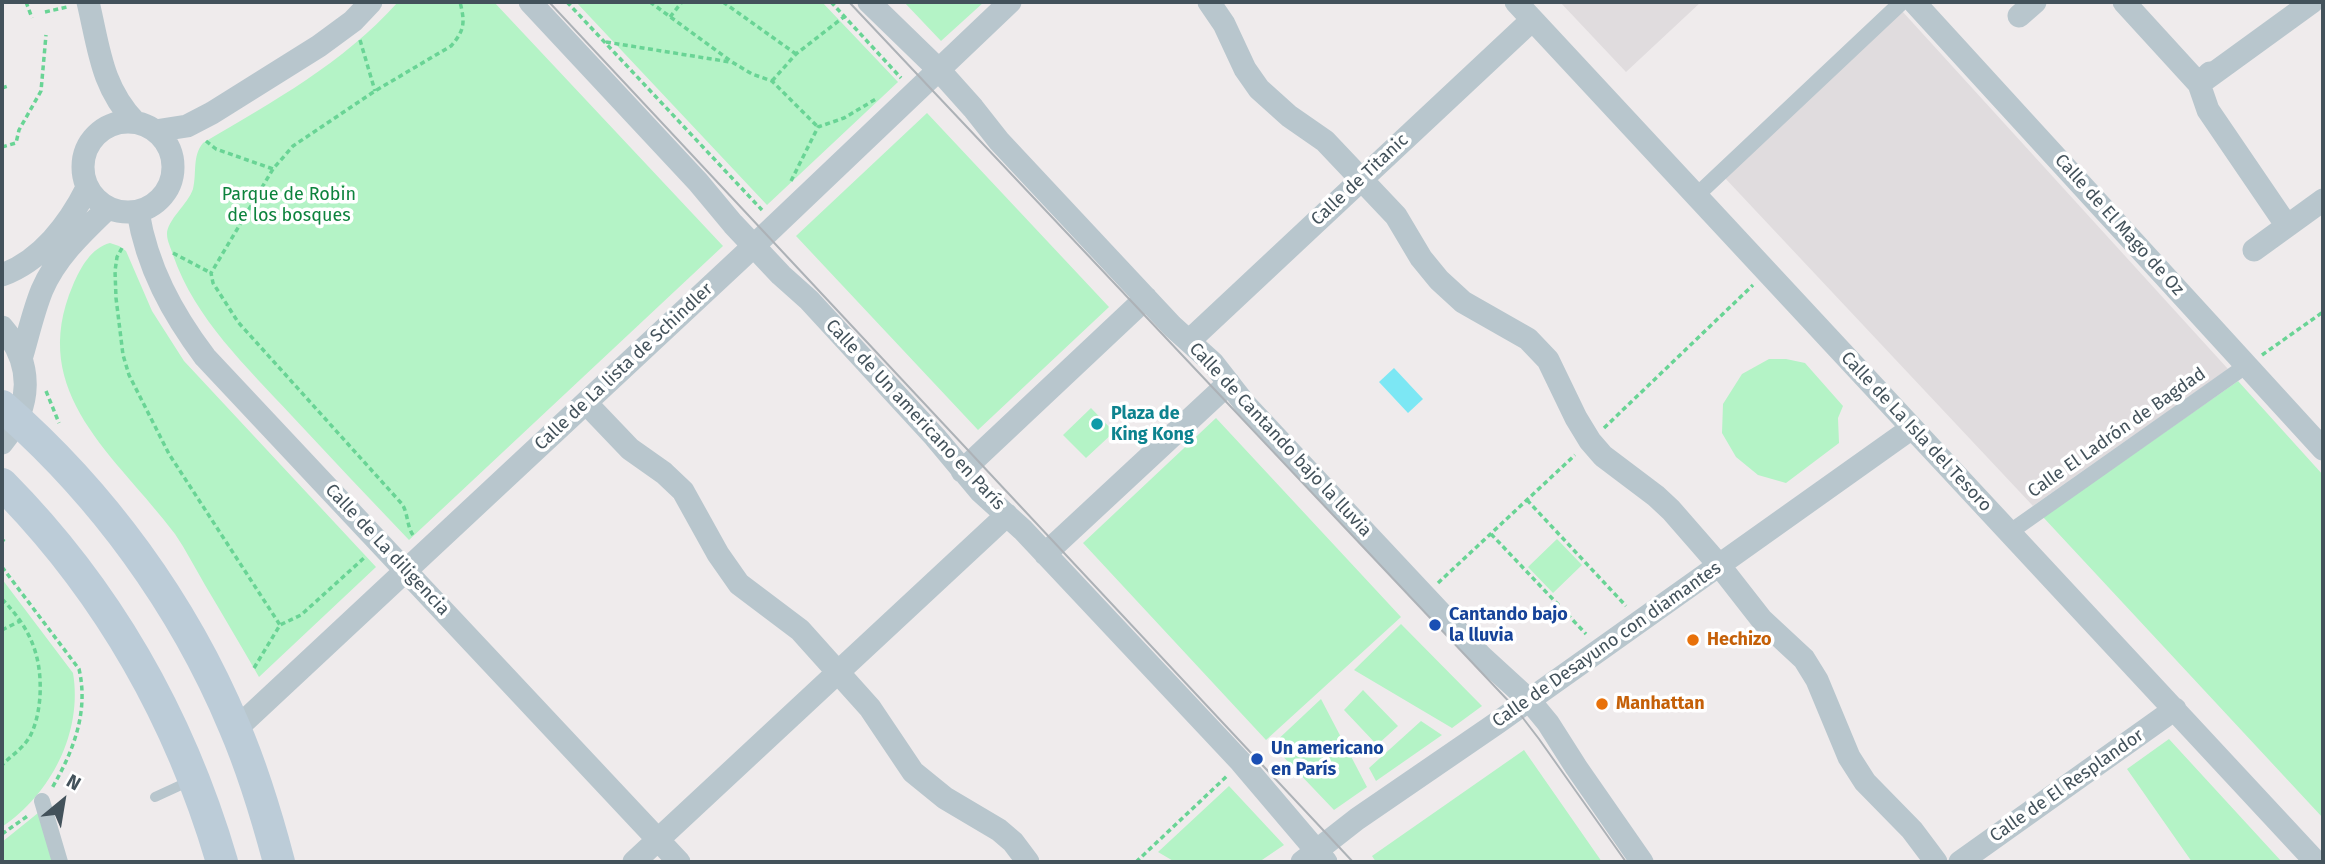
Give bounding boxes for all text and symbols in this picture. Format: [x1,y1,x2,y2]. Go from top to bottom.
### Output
street label: Calle de Titanic [1307,130,1413,230]
street label: Calle de El Mago de Oz [2050,150,2188,300]
park label: Parque de Robin de los bosques [222,184,356,227]
street label: Calle de La lista de Schindler [530,279,718,455]
street label: Calle de Un americano en París [821,315,1009,515]
street label: Calle de Cantando bajo la lluvia [1184,338,1376,542]
street label: Calle de La Isla del Tesoro [1836,347,1996,517]
street label: Calle El Ladrón de Bagdad [2024,363,2210,503]
place label: Plaza de King Kong [1111,403,1194,446]
marker: Plaza de King Kong [1089,416,1105,432]
street label: Calle de La diligencia [320,480,454,620]
street label: Calle de Desayuno con diamantes [1489,558,1725,732]
place label: Cantando bajo la lluvia [1449,604,1568,646]
marker: Cantando bajo la lluvia [1427,617,1443,633]
place label: Hechizo [1707,629,1772,651]
marker: Hechizo [1685,632,1701,648]
place label: Manhattan [1616,693,1705,715]
marker: Manhattan [1594,696,1610,712]
street label: Calle de El Resplandor [1986,725,2148,847]
place label: Un americano en París [1271,738,1384,780]
marker: Un americano en París [1249,751,1265,767]
north arrow [28,766,98,836]
text: N [63,769,85,795]

